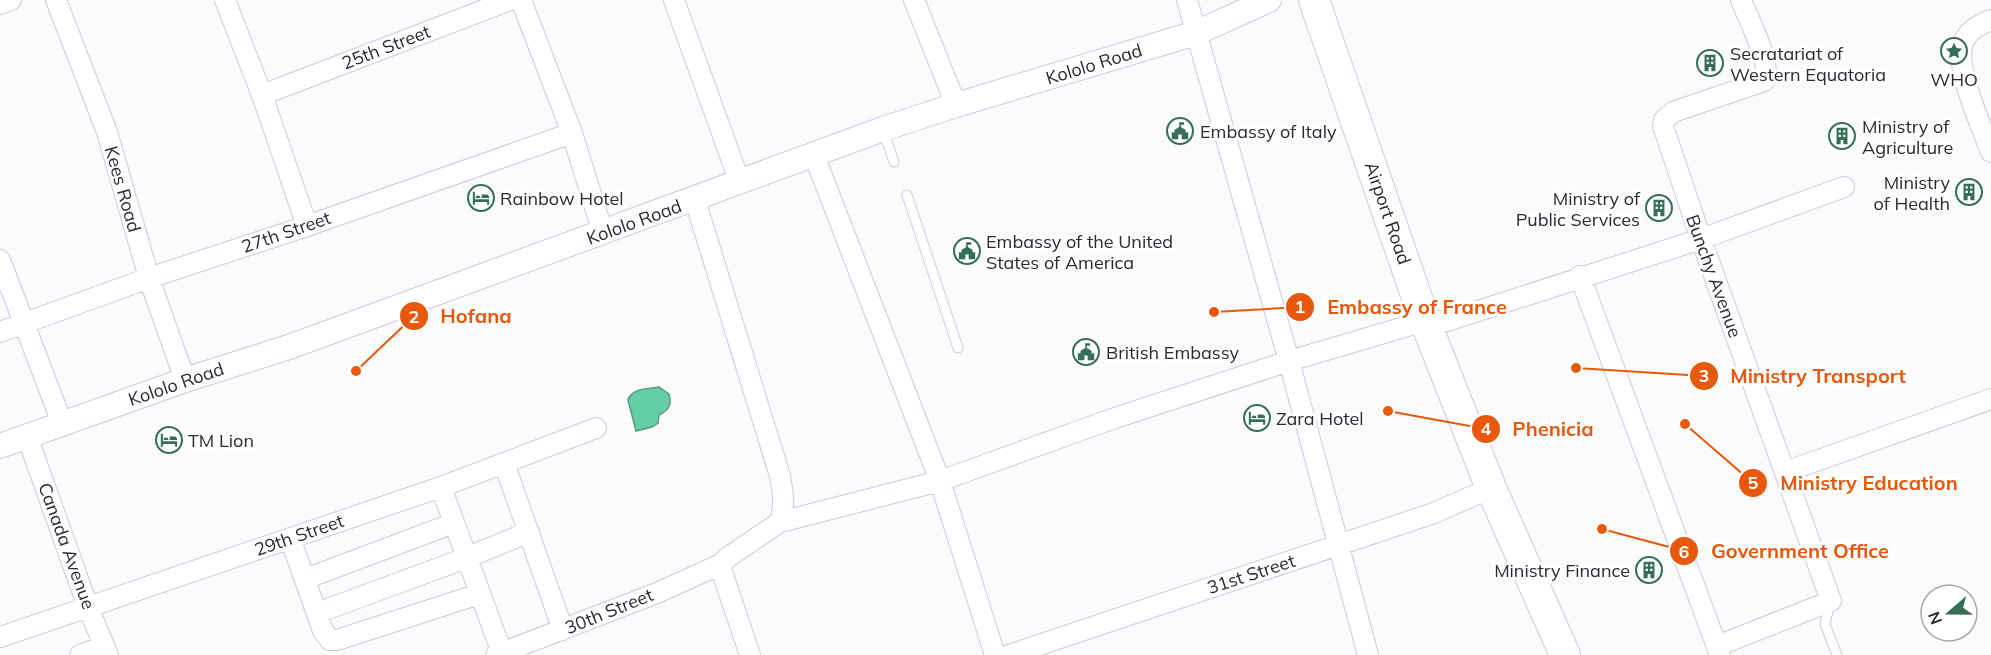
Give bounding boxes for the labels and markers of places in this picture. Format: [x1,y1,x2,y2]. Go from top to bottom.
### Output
place icon: WHO [1939,36,1969,66]
place label: Secratariat of Western Equatoria [1730,42,1886,86]
building icon: Secratariat of Western Equatoria [1695,48,1725,78]
place label: WHO [1930,68,1978,91]
place label: Ministry of Agriculture [1862,115,1953,159]
public building icon: Embassy of Italy [1165,116,1195,146]
place label: Embassy of Italy [1200,120,1337,143]
building icon: Ministry of Agriculture [1827,121,1857,151]
place label: Ministry of Health [1874,171,1950,215]
building icon: Ministry of Health [1954,177,1984,207]
hotel icon: Rainbow Hotel [466,183,496,213]
place label: Rainbow Hotel [500,187,624,210]
place label: Ministry of Public Services [1516,187,1641,231]
building icon: Ministry of Public Services [1644,193,1674,223]
place label: Embassy of the United States of America [986,230,1173,274]
public building icon: Embassy of the United States of America [952,236,982,266]
callout: Embassy of France [1285,288,1519,326]
callout: Hofana [399,297,524,335]
public building icon: British Embassy [1071,337,1101,367]
place label: British Embassy [1106,341,1239,364]
callout: Ministry Transport [1689,357,1918,395]
hotel icon: Zara Hotel [1242,403,1272,433]
place label: Zara Hotel [1276,407,1364,430]
callout: Phenicia [1471,410,1606,448]
hotel icon: TM Lion [154,425,184,455]
place label: TM Lion [188,429,254,452]
callout: Ministry Education [1738,464,1969,502]
callout: Government Office [1669,532,1901,570]
building icon: Ministry Finance [1634,555,1664,585]
place label: Ministry Finance [1494,559,1630,582]

